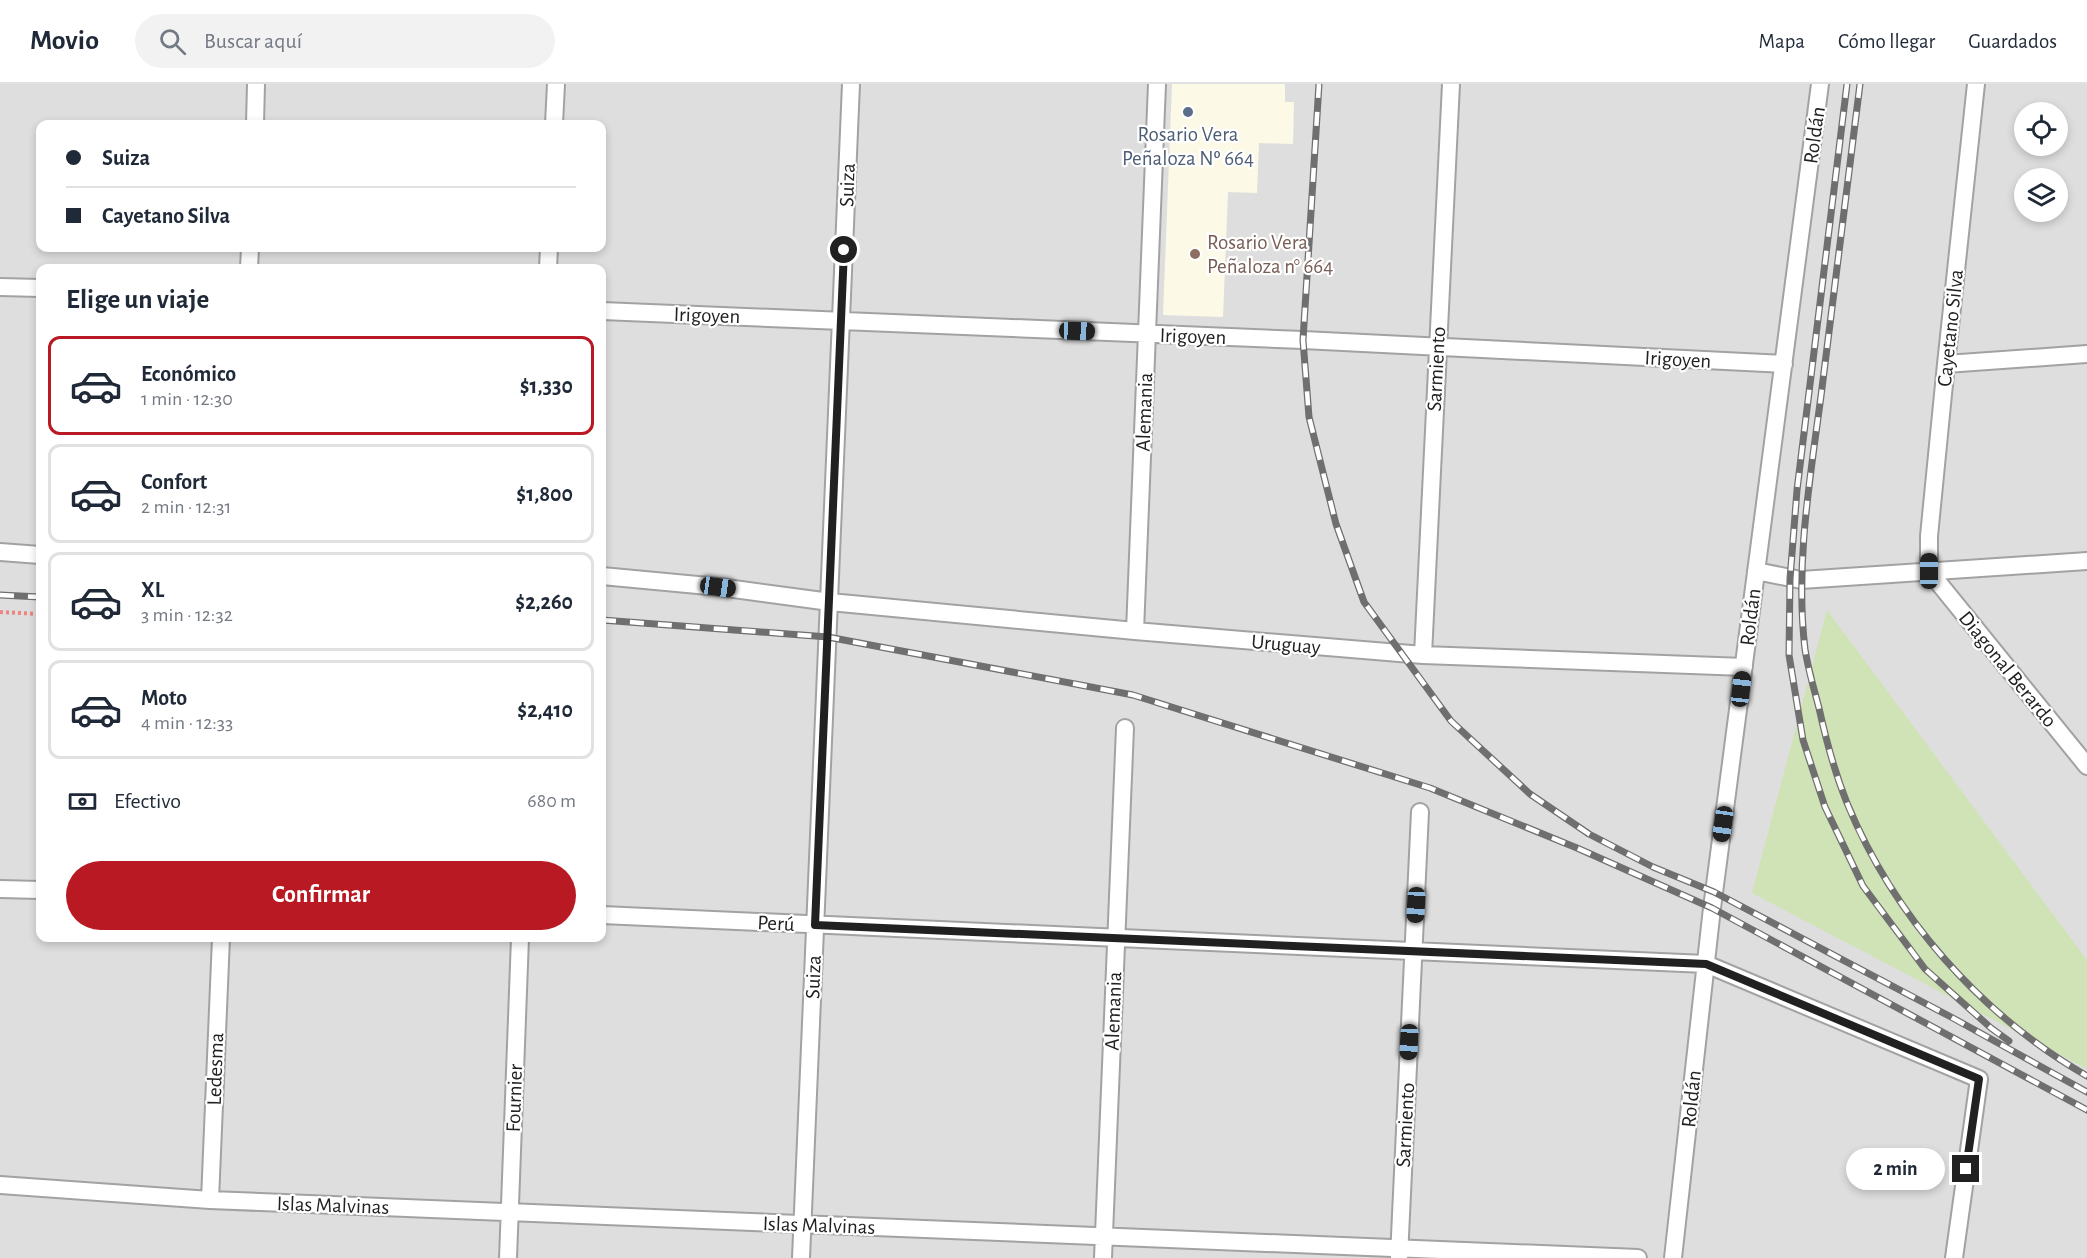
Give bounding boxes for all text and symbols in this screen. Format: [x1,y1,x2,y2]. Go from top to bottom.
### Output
search box [135,14,555,68]
icon: search [156,25,189,58]
text: Movio [30,27,99,55]
text: Buscar aquí [204,30,302,52]
text: Mapa [1759,31,1805,52]
text: Cómo llegar [1838,31,1935,52]
text: Guardados [1968,31,2057,52]
map controls [2014,102,2068,222]
button: locate [2014,102,2068,156]
marker: Rosario Vera Peñaloza Nº 664 [1181,105,1195,119]
street label: Roldán [1800,105,1829,165]
place label: Rosario Vera Peñaloza Nº 664 [1122,124,1254,169]
text: Suiza [102,147,150,169]
street label: Suiza [836,162,859,207]
button: layers [2014,168,2068,222]
text: Cayetano Silva [102,205,230,227]
place label: Rosario Vera Peñaloza n° 664 [1207,232,1333,277]
route start [830,236,857,263]
marker: Rosario Vera Peñaloza n° 664 [1188,247,1202,261]
street label: Cayetano Silva [1934,268,1967,388]
text: Elige un viaje [66,286,209,313]
street label: Irigoyen [673,304,741,327]
car [1059,321,1095,341]
street label: Irigoyen [1159,325,1227,348]
street label: Sarmiento [1424,326,1449,412]
street label: Irigoyen [1644,347,1712,372]
icon: car [69,359,123,413]
text: Económico [141,363,236,385]
street label: Alemania [1133,372,1156,452]
text: $1,330 [520,375,573,397]
text: 1 min · 12:30 [141,389,233,409]
icon: car [69,467,123,521]
text: Confort [141,471,207,493]
text: $1,800 [516,483,573,505]
text: 2 min · 12:31 [141,497,231,517]
car [1920,553,1938,589]
icon: car [69,575,123,629]
car [699,576,737,598]
text: XL [141,579,164,601]
street label: Roldán [1737,587,1764,647]
text: $2,260 [515,591,573,613]
text: 3 min · 12:32 [141,605,233,625]
street label: Diagonal Berardo [1955,607,2061,731]
street label: Uruguay [1250,631,1322,658]
car [1730,670,1752,708]
icon: car [69,683,123,737]
text: Moto [141,687,187,709]
text: $2,410 [517,699,573,721]
text: 4 min · 12:33 [141,713,233,733]
icon: cash [66,785,99,818]
text: Efectivo [114,790,181,812]
text: 680 m [527,791,576,811]
car [1712,805,1734,843]
button: Confirmar [66,861,576,930]
car [1406,887,1426,923]
street label: Perú [757,912,795,935]
street label: Suiza [802,954,825,999]
street label: Alemania [1102,971,1125,1051]
car [1399,1024,1419,1060]
street label: Ledesma [204,1032,227,1106]
street label: Fournier [503,1063,526,1133]
street label: Roldán [1678,1069,1705,1129]
street label: Sarmiento [1393,1082,1418,1168]
callout: 2 min [1846,1148,1945,1190]
route end [1952,1155,1979,1182]
text: 2 min [1873,1159,1918,1179]
street label: Islas Malvinas [276,1193,390,1218]
street label: Islas Malvinas [762,1213,876,1238]

